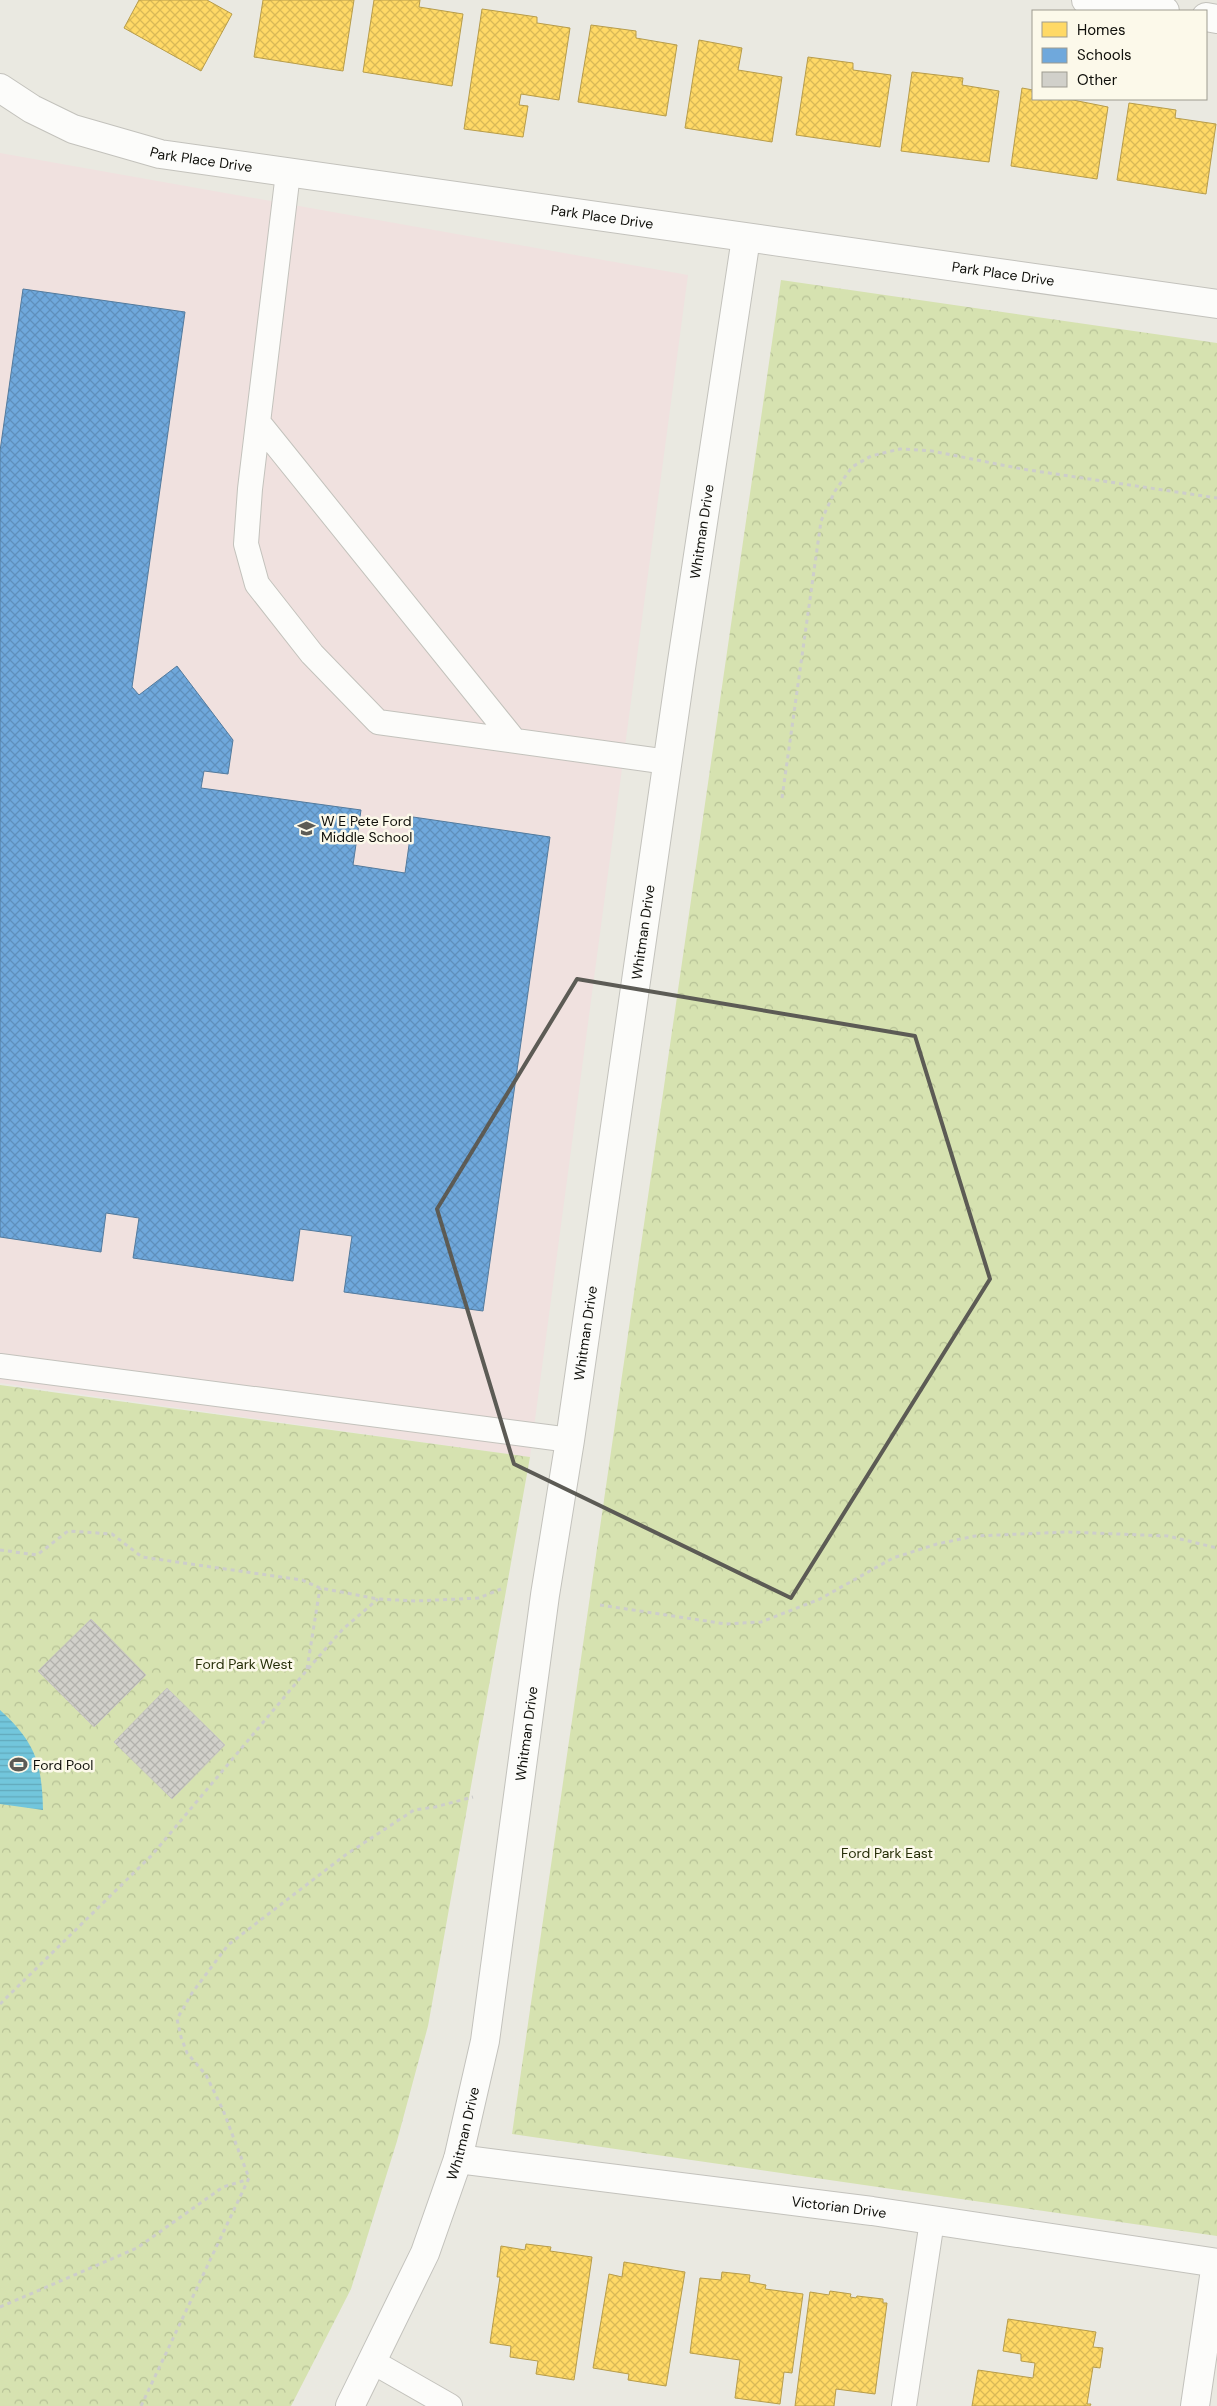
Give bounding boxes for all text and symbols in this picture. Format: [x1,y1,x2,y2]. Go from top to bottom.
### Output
legend [1032,10,1207,100]
text: Homes [1077,20,1126,40]
text: Schools [1077,45,1132,65]
text: Other [1077,70,1118,90]
street label: Park Place Drive [148,143,254,176]
street label: Park Place Drive [550,201,655,233]
street label: Park Place Drive [951,257,1056,290]
street label: Whitman Drive [686,483,718,580]
place label: W E Pete Ford Middle School [321,812,412,846]
school or university icon: W E Pete Ford Middle School [297,819,317,839]
street label: Whitman Drive [627,884,659,981]
street label: Whitman Drive [570,1285,601,1382]
park label: Ford Park West [195,1655,293,1673]
street label: Whitman Drive [511,1685,542,1782]
sports icon: Ford Pool [9,1755,29,1775]
place label: Ford Pool [33,1756,93,1774]
park label: Ford Park East [841,1844,933,1862]
street label: Whitman Drive [442,2085,483,2183]
street label: Victorian Drive [791,2192,888,2222]

